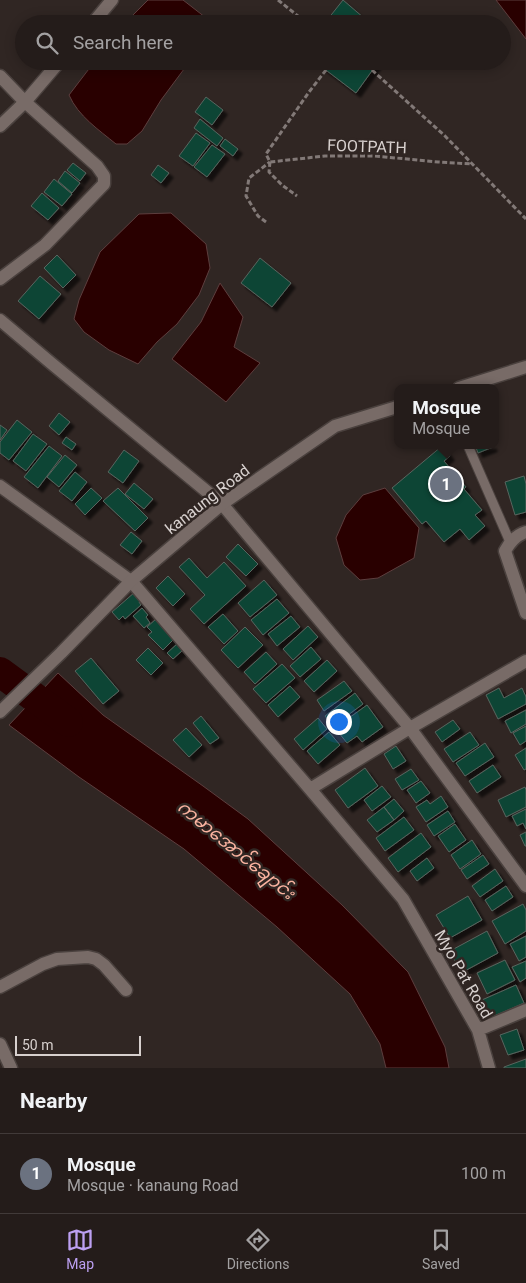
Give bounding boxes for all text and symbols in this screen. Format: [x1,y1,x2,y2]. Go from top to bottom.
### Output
search box [15,15,511,70]
icon: search [33,29,61,57]
text: Search here [73,31,173,54]
street label: FOOTPATH [327,136,407,157]
popup [394,384,499,449]
text: Mosque [412,396,481,419]
text: Mosque [412,419,470,438]
street label: kanaung Road [161,461,253,538]
pin: 1 [430,465,462,503]
your location [326,709,352,735]
water label: ကမာအောင်ချောင်း [170,794,302,908]
street label: Myo Pat Road [431,927,497,1022]
scale bar [15,1033,141,1056]
text: 50 m [22,1037,54,1053]
text: Nearby [20,1089,87,1113]
text: Mosque [67,1153,136,1176]
text: 1 [31,1164,41,1183]
text: 100 m [461,1164,506,1183]
text: Mosque · kanaung Road [67,1176,239,1195]
tab: Map [66,1226,94,1272]
tab: Directions [227,1226,290,1272]
tab: Saved [422,1226,460,1272]

